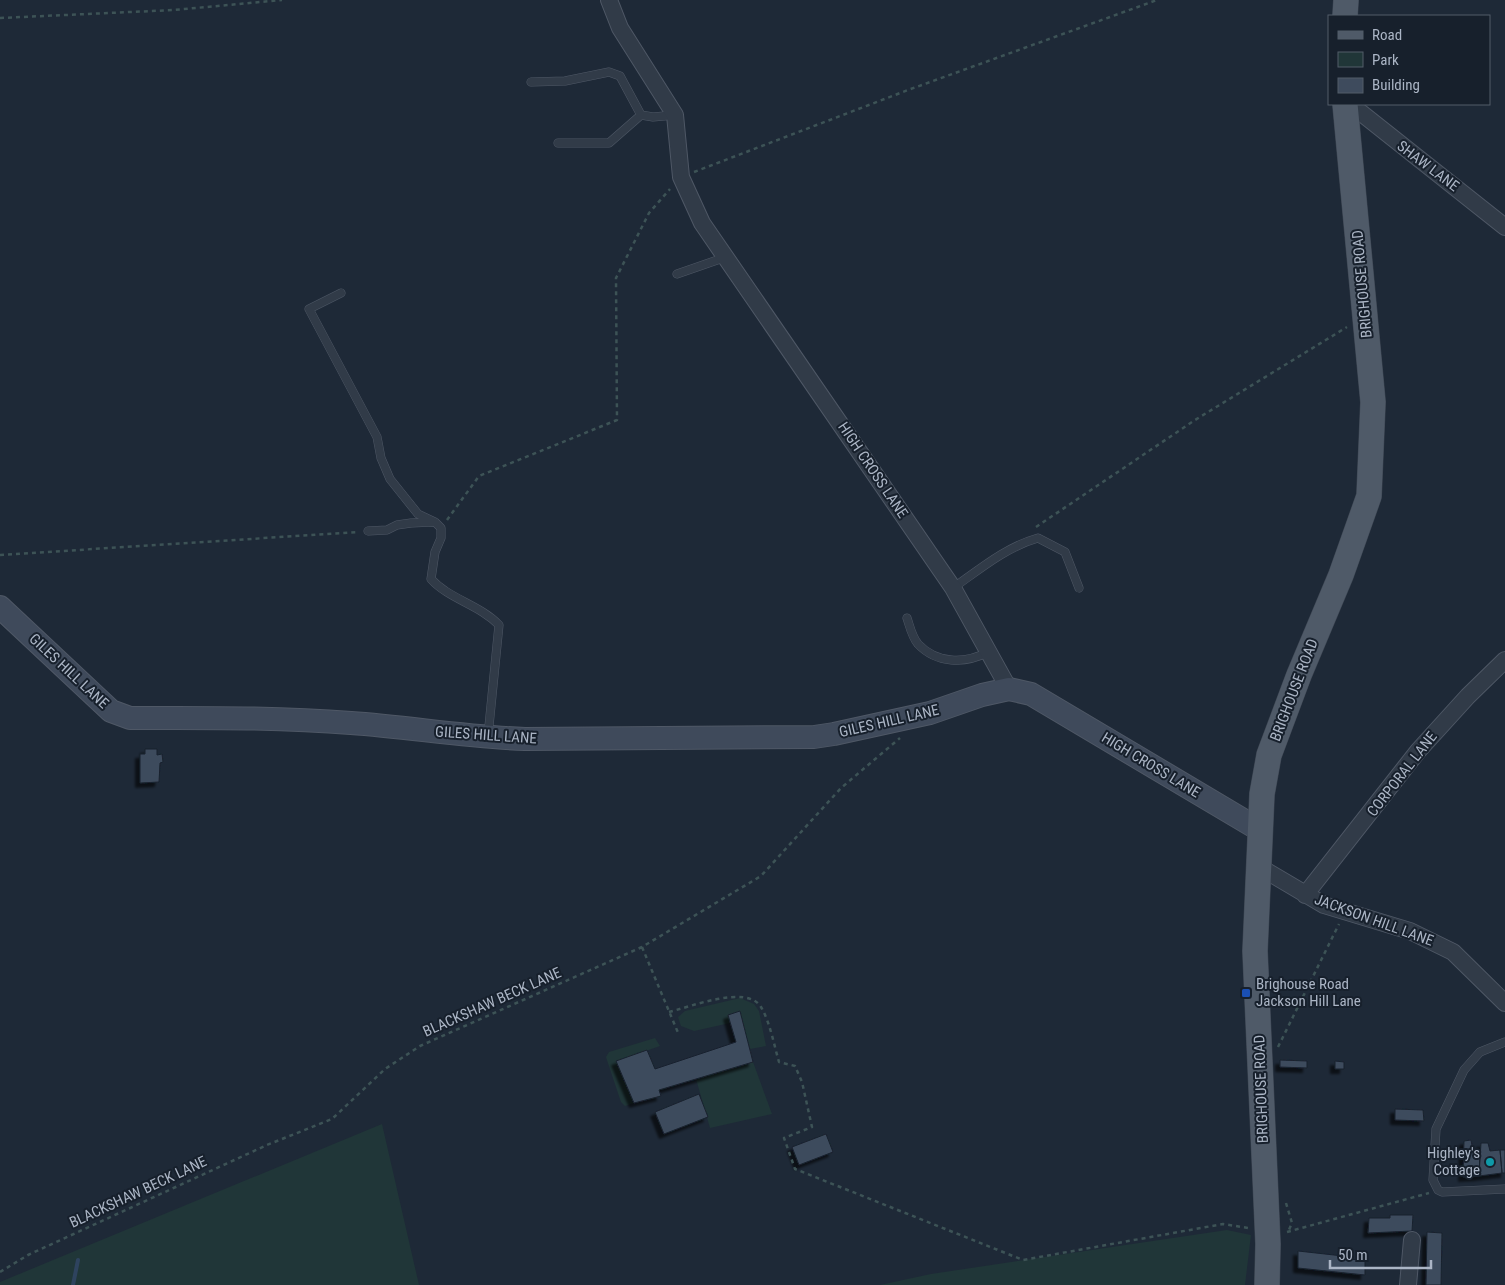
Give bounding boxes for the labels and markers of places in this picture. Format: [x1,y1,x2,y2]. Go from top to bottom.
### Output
place label: Brighouse Road Jackson Hill Lane [1256,975,1361,1010]
marker: Brighouse Road Jackson Hill Lane [1240,987,1252,999]
place label: Highley's Cottage [1427,1144,1480,1179]
marker: Highley's Cottage [1484,1156,1496,1168]

